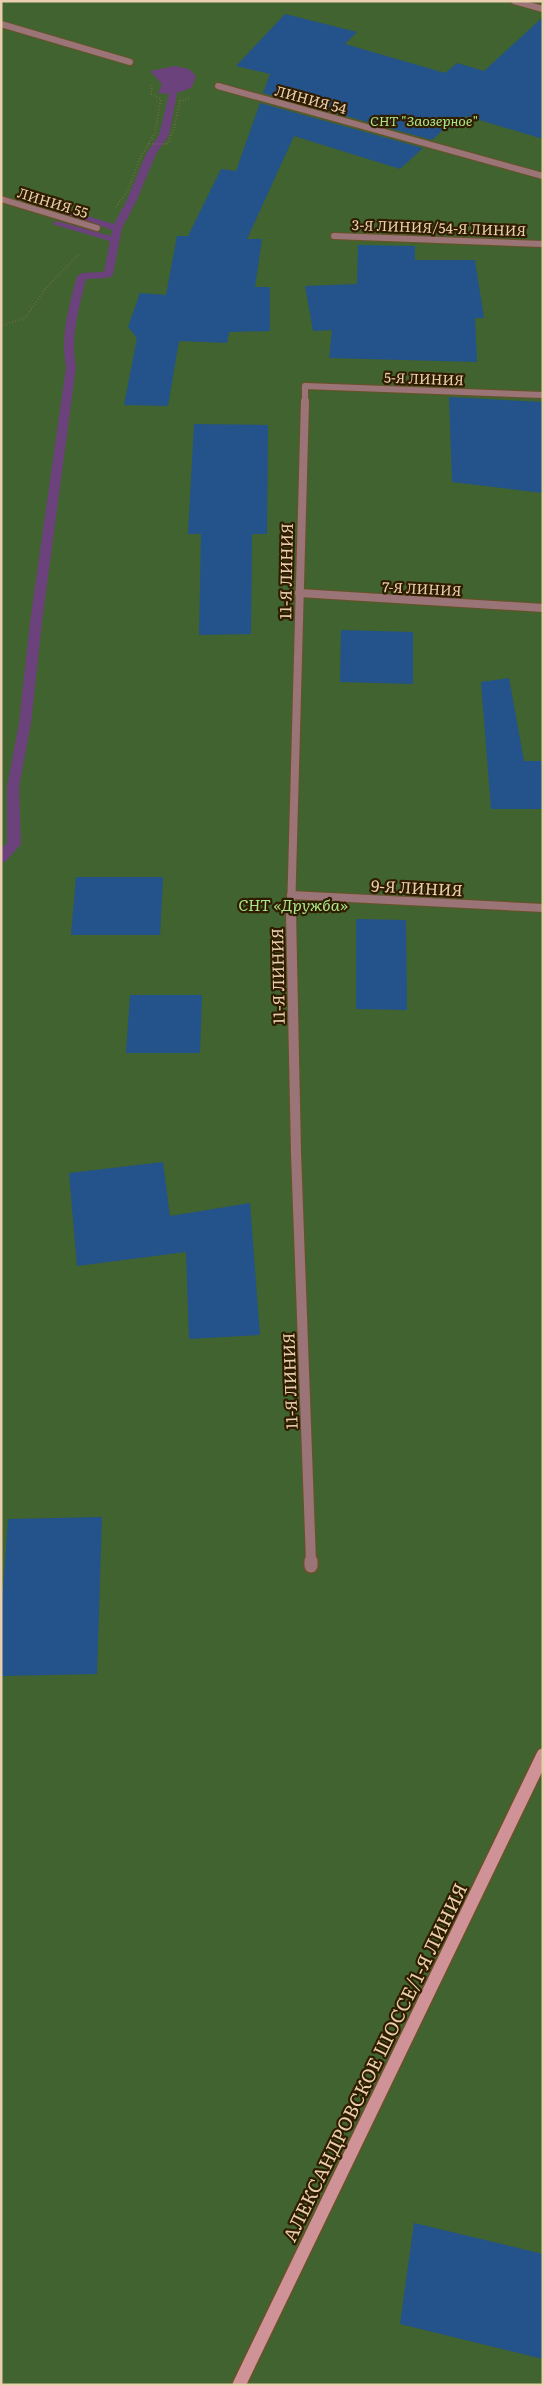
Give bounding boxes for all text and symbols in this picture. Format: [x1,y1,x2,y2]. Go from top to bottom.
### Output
street label: ЛИНИЯ 54 [273,80,349,118]
park label: СНТ "Заозерное" [370,110,478,130]
street label: ЛИНИЯ 55 [15,182,91,222]
street label: 3-Я ЛИНИЯ/54-Я ЛИНИЯ [351,214,527,240]
street label: 5-Я ЛИНИЯ [384,367,464,389]
street label: 11-Я ЛИНИЯ [272,523,298,619]
street label: 7-Я ЛИНИЯ [382,576,462,600]
street label: 9-Я ЛИНИЯ [370,873,464,901]
park label: СНТ «Дружба» [238,892,348,916]
street label: 11-Я ЛИНИЯ [264,928,290,1024]
street label: 11-Я ЛИНИЯ [275,1332,303,1430]
street label: АЛЕКСАНДРОВСКОЕ ШОССЕ/1-Я ЛИНИЯ [275,1878,473,2246]

